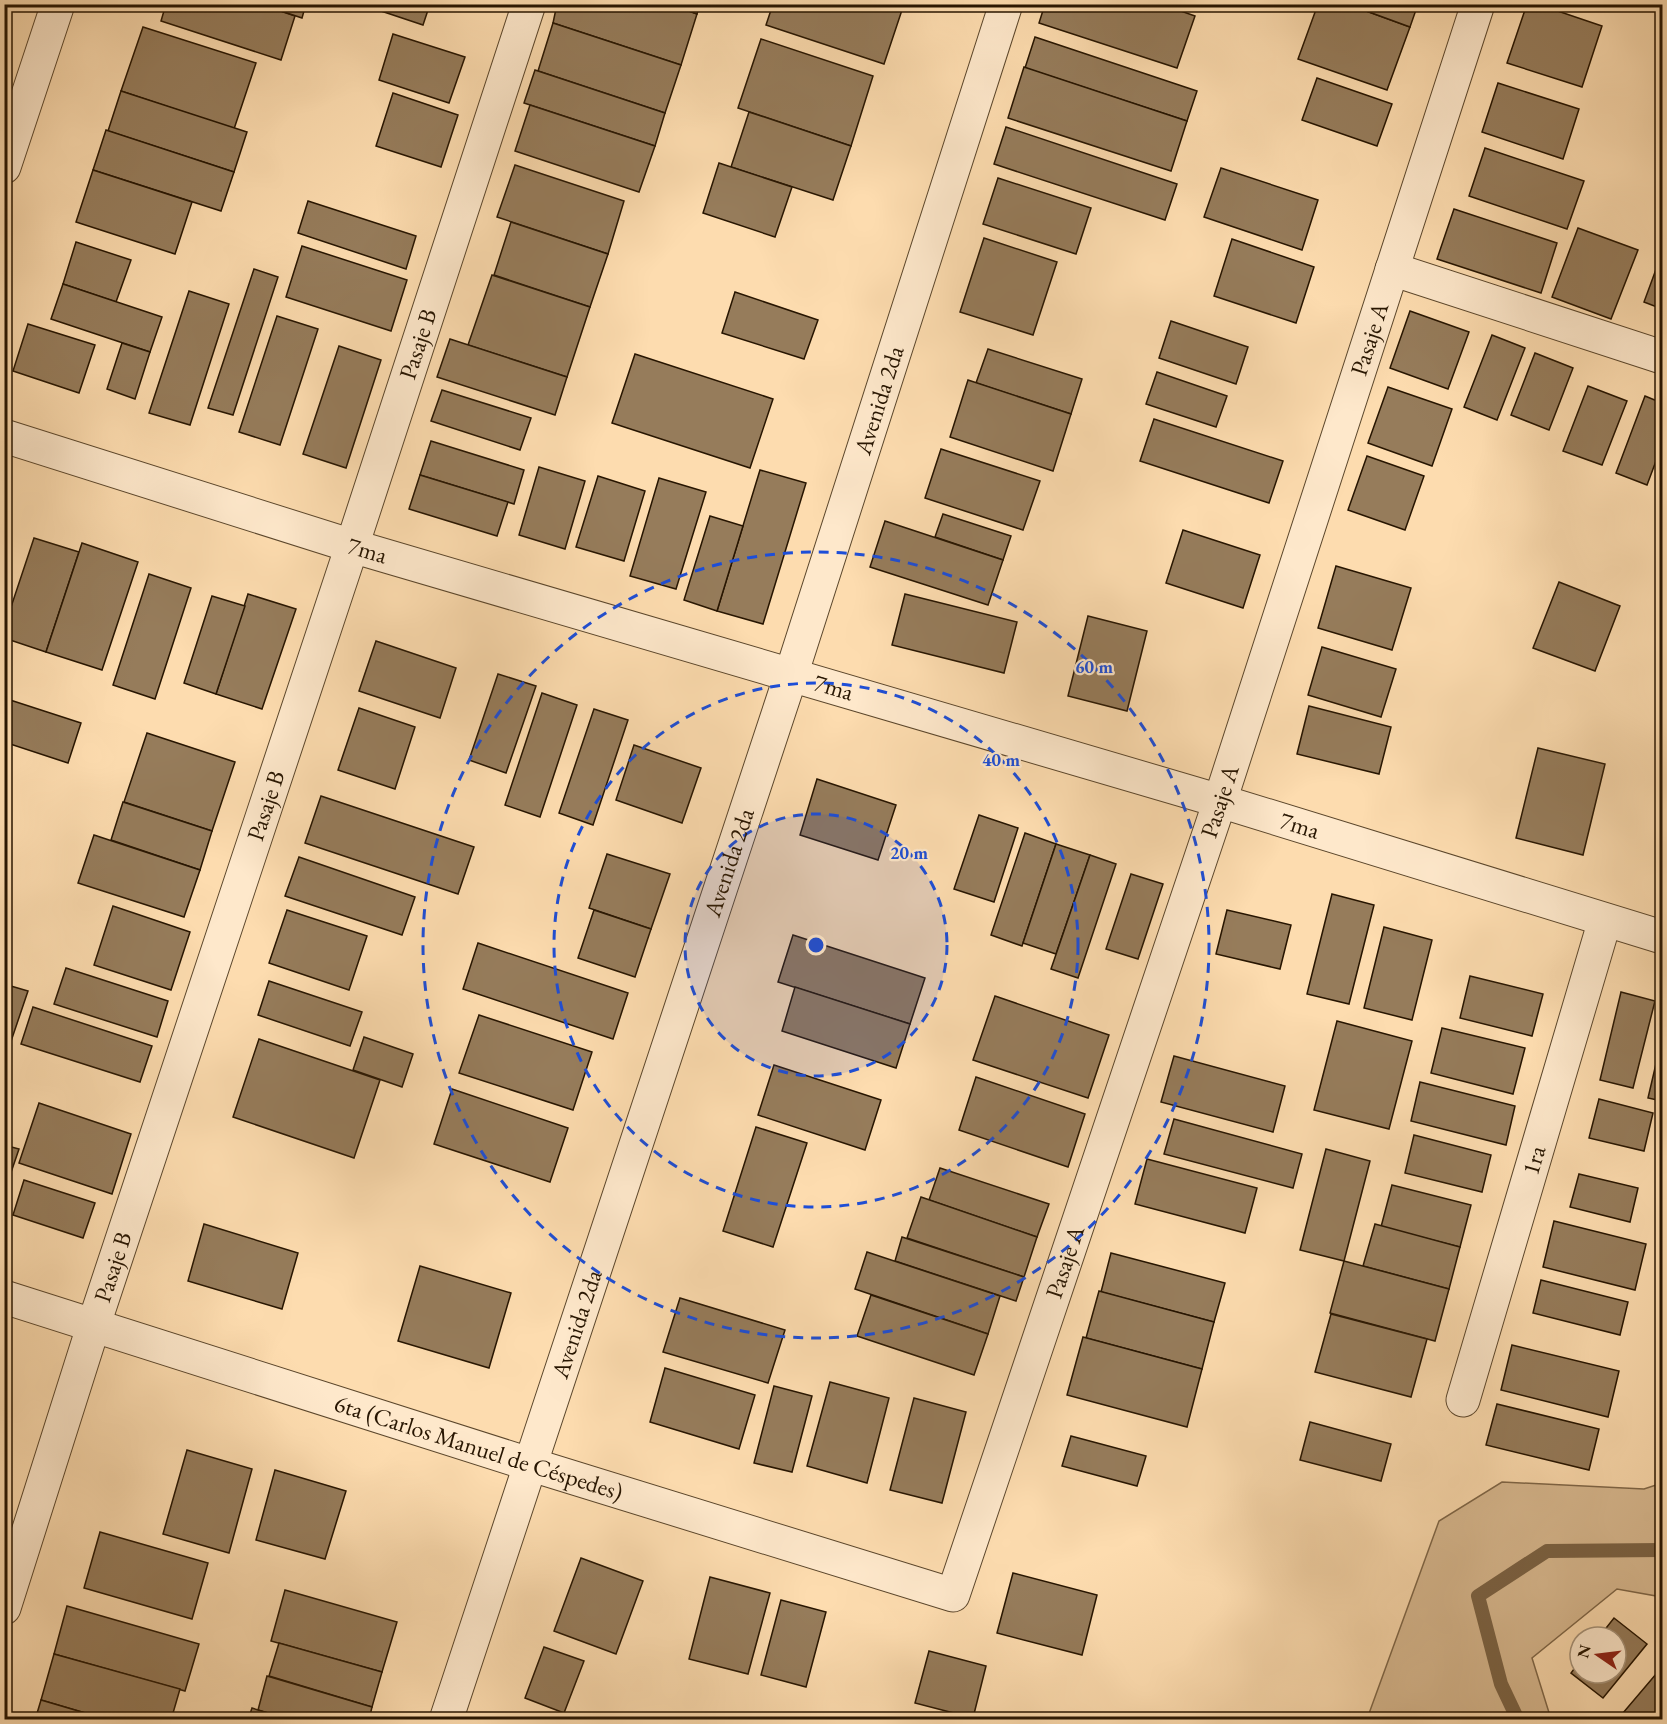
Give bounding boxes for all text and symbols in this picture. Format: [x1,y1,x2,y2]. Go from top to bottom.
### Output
street label: Pasaje A [1343,298,1395,379]
street label: Pasaje B [391,305,443,383]
street label: Avenida 2da [846,341,911,459]
street label: 7ma [344,530,391,571]
text: 60 m [1075,655,1113,678]
street label: 7ma [810,667,858,708]
text: 40 m [982,748,1020,771]
street label: Pasaje A [1193,760,1246,842]
street label: Pasaje B [239,766,292,845]
street label: Avenida 2da [696,804,761,922]
street label: 7ma [1276,804,1324,846]
text: 20 m [890,841,928,864]
centre of rings [806,935,826,955]
street label: 1ra [1514,1141,1553,1178]
street label: Pasaje A [1038,1221,1091,1302]
street label: Pasaje B [86,1228,139,1306]
street label: Avenida 2da [544,1265,609,1383]
street label: 6ta (Carlos Manuel de Céspedes) [331,1387,627,1507]
north arrow [1568,1625,1628,1685]
text: N [1572,1643,1596,1660]

